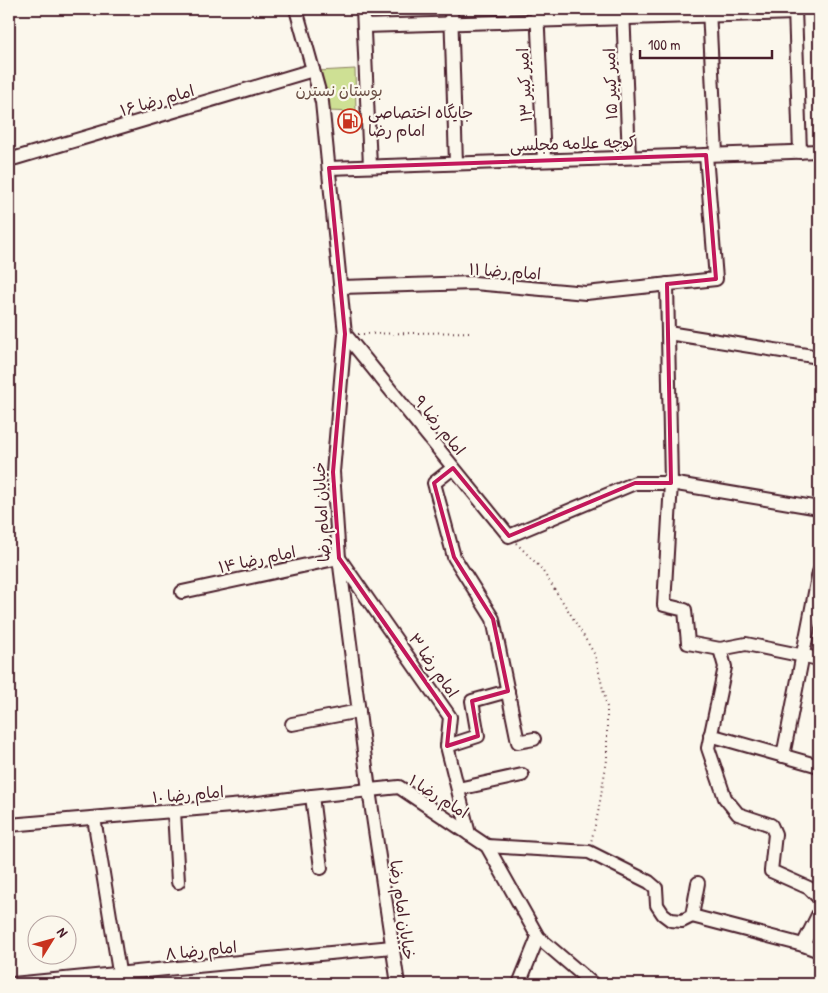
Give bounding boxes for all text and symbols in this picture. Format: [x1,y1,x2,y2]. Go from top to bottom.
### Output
scale bar [640,28,773,60]
text: 100 m [648,34,681,55]
street label: امیر کبیر ۱۳ [511,47,537,123]
street label: امیر کبیر ۱۵ [598,48,622,120]
street label: امام رضا ۱۶ [117,79,197,123]
park label: بوستان نسترن [295,79,383,101]
place label: جایگاه اختصاصی امام رضا [368,101,473,143]
fuel station icon: جایگاه اختصاصی امام رضا [337,108,363,134]
street label: کوچه علامه مجلسی [509,130,637,156]
street label: امام رضا ۱۱ [468,257,542,286]
street label: امام رضا ۹ [408,391,471,461]
street label: خیابان امام رضا [307,461,337,563]
street label: امام رضا ۱۴ [216,540,298,580]
street label: امام رضا ۳ [402,628,464,703]
street label: امام رضا ۱ [404,769,473,825]
street label: امام رضا ۱۰ [151,780,225,810]
street label: خیابان امام رضا [383,859,421,962]
north arrow [28,916,78,966]
text: N [53,923,73,941]
street label: امام رضا ۸ [164,935,238,967]

